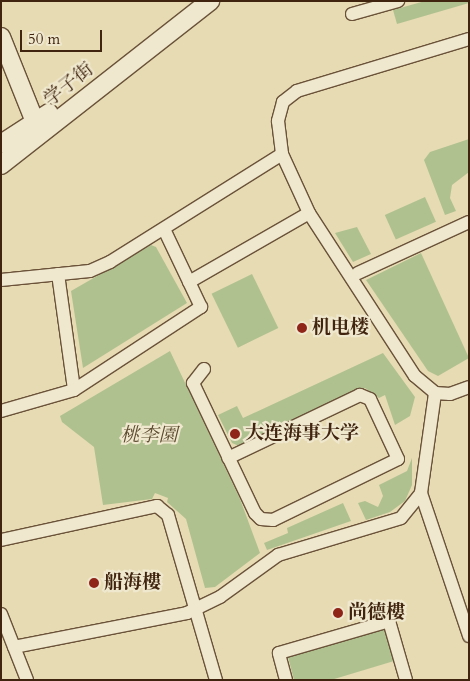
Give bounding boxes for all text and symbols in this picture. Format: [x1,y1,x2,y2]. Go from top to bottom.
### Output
scale bar [22,20,105,52]
text: 50 m [28,29,60,49]
street label: 学子街 [40,58,98,112]
place label: 机电楼 [312,317,369,339]
marker: 机电楼 [296,322,308,334]
place label: 大连海事大学 [245,423,359,445]
park label: 桃李園 [121,425,177,447]
marker: 大连海事大学 [229,428,241,440]
place label: 船海樓 [104,572,161,594]
marker: 船海樓 [88,577,100,589]
place label: 尚德樓 [348,602,405,624]
marker: 尚德樓 [332,607,344,619]

